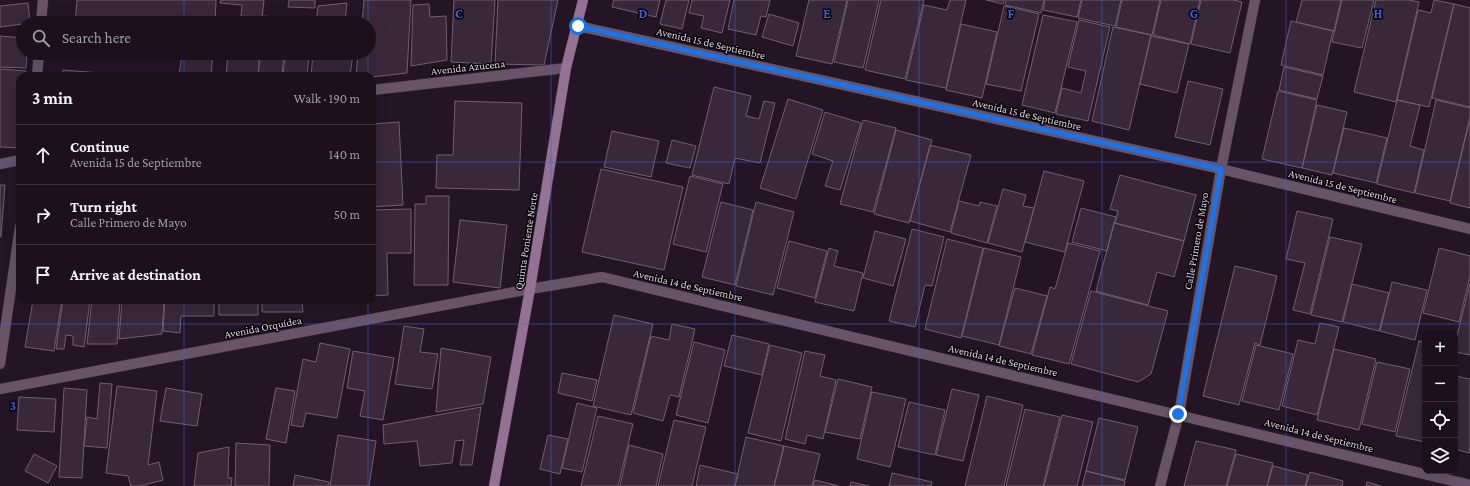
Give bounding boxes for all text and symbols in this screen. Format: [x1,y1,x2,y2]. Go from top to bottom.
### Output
text: C [455,6,463,21]
text: D [639,6,648,21]
text: E [823,6,831,21]
text: F [1008,6,1015,21]
text: G [1190,6,1198,21]
text: H [1374,6,1383,21]
search box [16,16,376,60]
route start [569,17,587,35]
street label: Avenida 15 de Septiembre [655,25,767,62]
icon: search [30,27,52,49]
text: Search here [62,30,131,46]
street label: Avenida Azucena [430,57,506,77]
text: 3 min [32,89,73,108]
text: Walk · 190 m [294,91,360,106]
street label: Avenida 15 de Septiembre [971,96,1083,133]
text: Continue [70,139,129,155]
icon: ahead [32,144,54,166]
text: 140 m [329,147,360,162]
text: Avenida 15 de Septiembre [70,155,201,170]
street label: Avenida 15 de Septiembre [1287,167,1399,206]
street label: Quinta Poniente Norte [512,191,540,291]
street label: Calle Primero de Mayo [1182,191,1212,291]
text: Turn right [70,199,137,215]
icon: right [32,204,54,226]
text: 50 m [334,207,360,222]
text: Calle Primero de Mayo [70,215,187,230]
icon: arrive [32,264,54,286]
text: Arrive at destination [70,267,201,283]
street label: Avenida 14 de Septiembre [632,267,744,304]
street label: Avenida Orquídea [223,314,303,341]
map controls [1422,330,1458,474]
button: + [1422,330,1458,366]
street label: Avenida 14 de Septiembre [947,342,1059,379]
button: − [1422,366,1458,402]
text: 3 [10,398,16,413]
button: locate [1422,402,1458,438]
route end [1169,405,1187,423]
street label: Avenida 14 de Septiembre [1263,416,1375,455]
button: layers [1422,438,1458,474]

